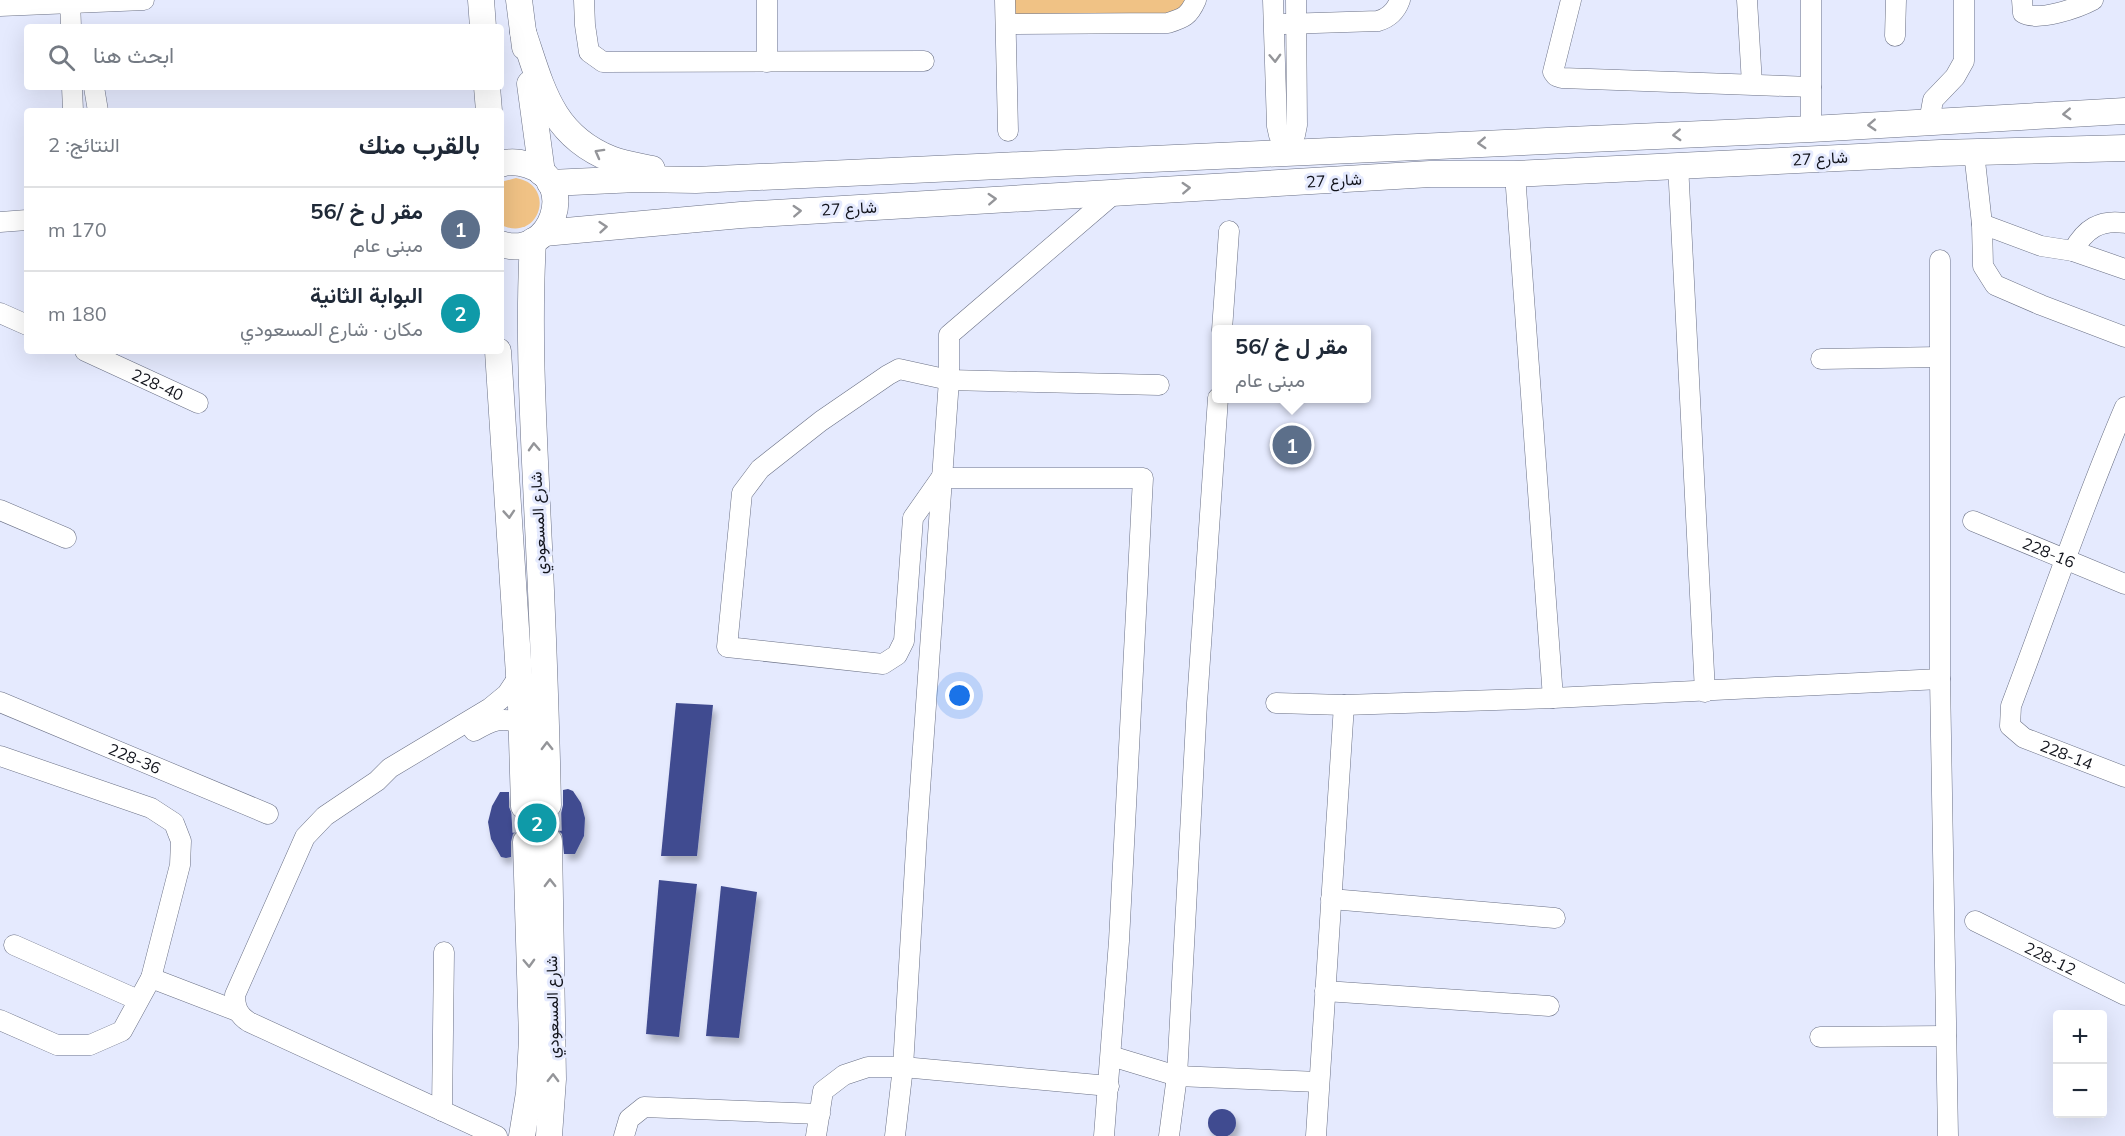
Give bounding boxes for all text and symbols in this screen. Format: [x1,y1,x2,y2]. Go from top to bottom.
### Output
search box [24,24,504,90]
icon: search [45,41,78,74]
text: ابحث هنا [93,41,174,69]
one-way arrow [1268,54,1281,63]
one-way arrow [2062,108,2071,121]
one-way arrow [1867,119,1876,132]
text: بالقرب منك [359,128,480,161]
one-way arrow [1673,128,1682,141]
text: النتائج: 2 [48,132,120,157]
one-way arrow [1478,137,1487,150]
street label: شارع 27 [1792,147,1848,171]
one-way arrow [595,149,606,160]
street label: شارع 27 [1306,169,1362,193]
one-way arrow [1182,181,1191,194]
one-way arrow [987,193,996,206]
text: مقر ل خ /56 [310,197,423,225]
street label: شارع 27 [821,197,877,221]
one-way arrow [793,205,802,218]
text: 170 m [48,217,107,242]
text: 1 [455,217,467,242]
one-way arrow [598,221,607,234]
text: مبنى عام [353,232,423,257]
text: البوابة الثانية [310,281,423,309]
text: 180 m [48,301,107,326]
text: 2 [455,301,467,326]
text: مكان · شارع المسعودي [240,316,423,341]
popup [1212,325,1371,403]
text: مقر ل خ /56 [1235,332,1348,360]
street label: 228-40 [129,364,187,405]
text: مبنى عام [1235,367,1305,392]
pin: 1 [1272,422,1312,468]
one-way arrow [528,442,541,451]
street label: شارع المسعودي [525,471,555,575]
one-way arrow [502,510,515,519]
street label: 228-16 [2020,533,2078,572]
your location [945,681,974,710]
street label: 228-14 [2037,735,2096,774]
street label: 228-36 [106,738,164,778]
one-way arrow [541,742,553,751]
pin: 2 [518,800,556,846]
one-way arrow [544,878,556,887]
street label: 228-12 [2021,937,2079,979]
street label: شارع المسعودي [541,955,567,1058]
one-way arrow [523,959,536,968]
map controls [2053,1010,2107,1118]
button: + [2053,1010,2107,1064]
button: − [2053,1064,2107,1118]
one-way arrow [547,1073,559,1082]

